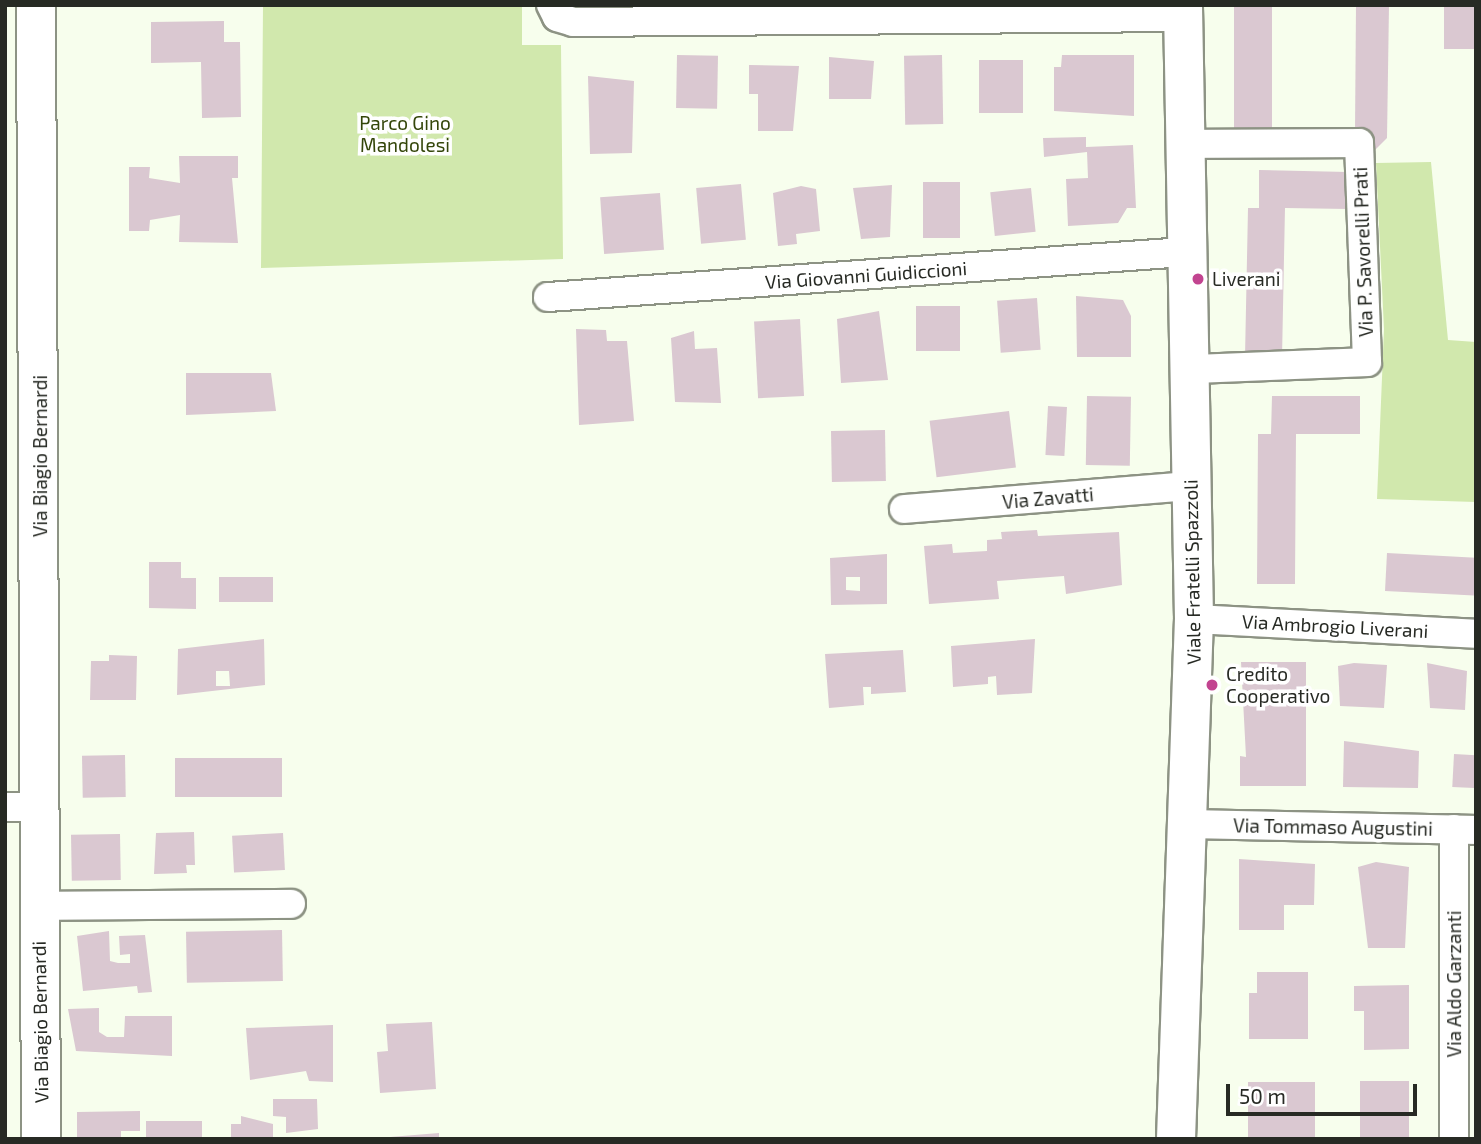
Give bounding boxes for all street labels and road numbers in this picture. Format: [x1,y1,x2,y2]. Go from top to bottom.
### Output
street label: Via P. Savorelli Prati [1349,167,1377,337]
street label: Via Giovanni Guidiccioni [764,257,968,293]
street label: Via Biagio Bernardi [29,375,51,537]
street label: Viale Fratelli Spazzoli [1179,479,1205,665]
street label: Via Zavatti [1001,483,1095,513]
street label: Via Ambrogio Liverani [1241,610,1429,642]
street label: Via Tommaso Augustini [1233,814,1433,840]
street label: Via Aldo Garzanti [1443,910,1465,1058]
street label: Via Biagio Bernardi [27,941,53,1103]

